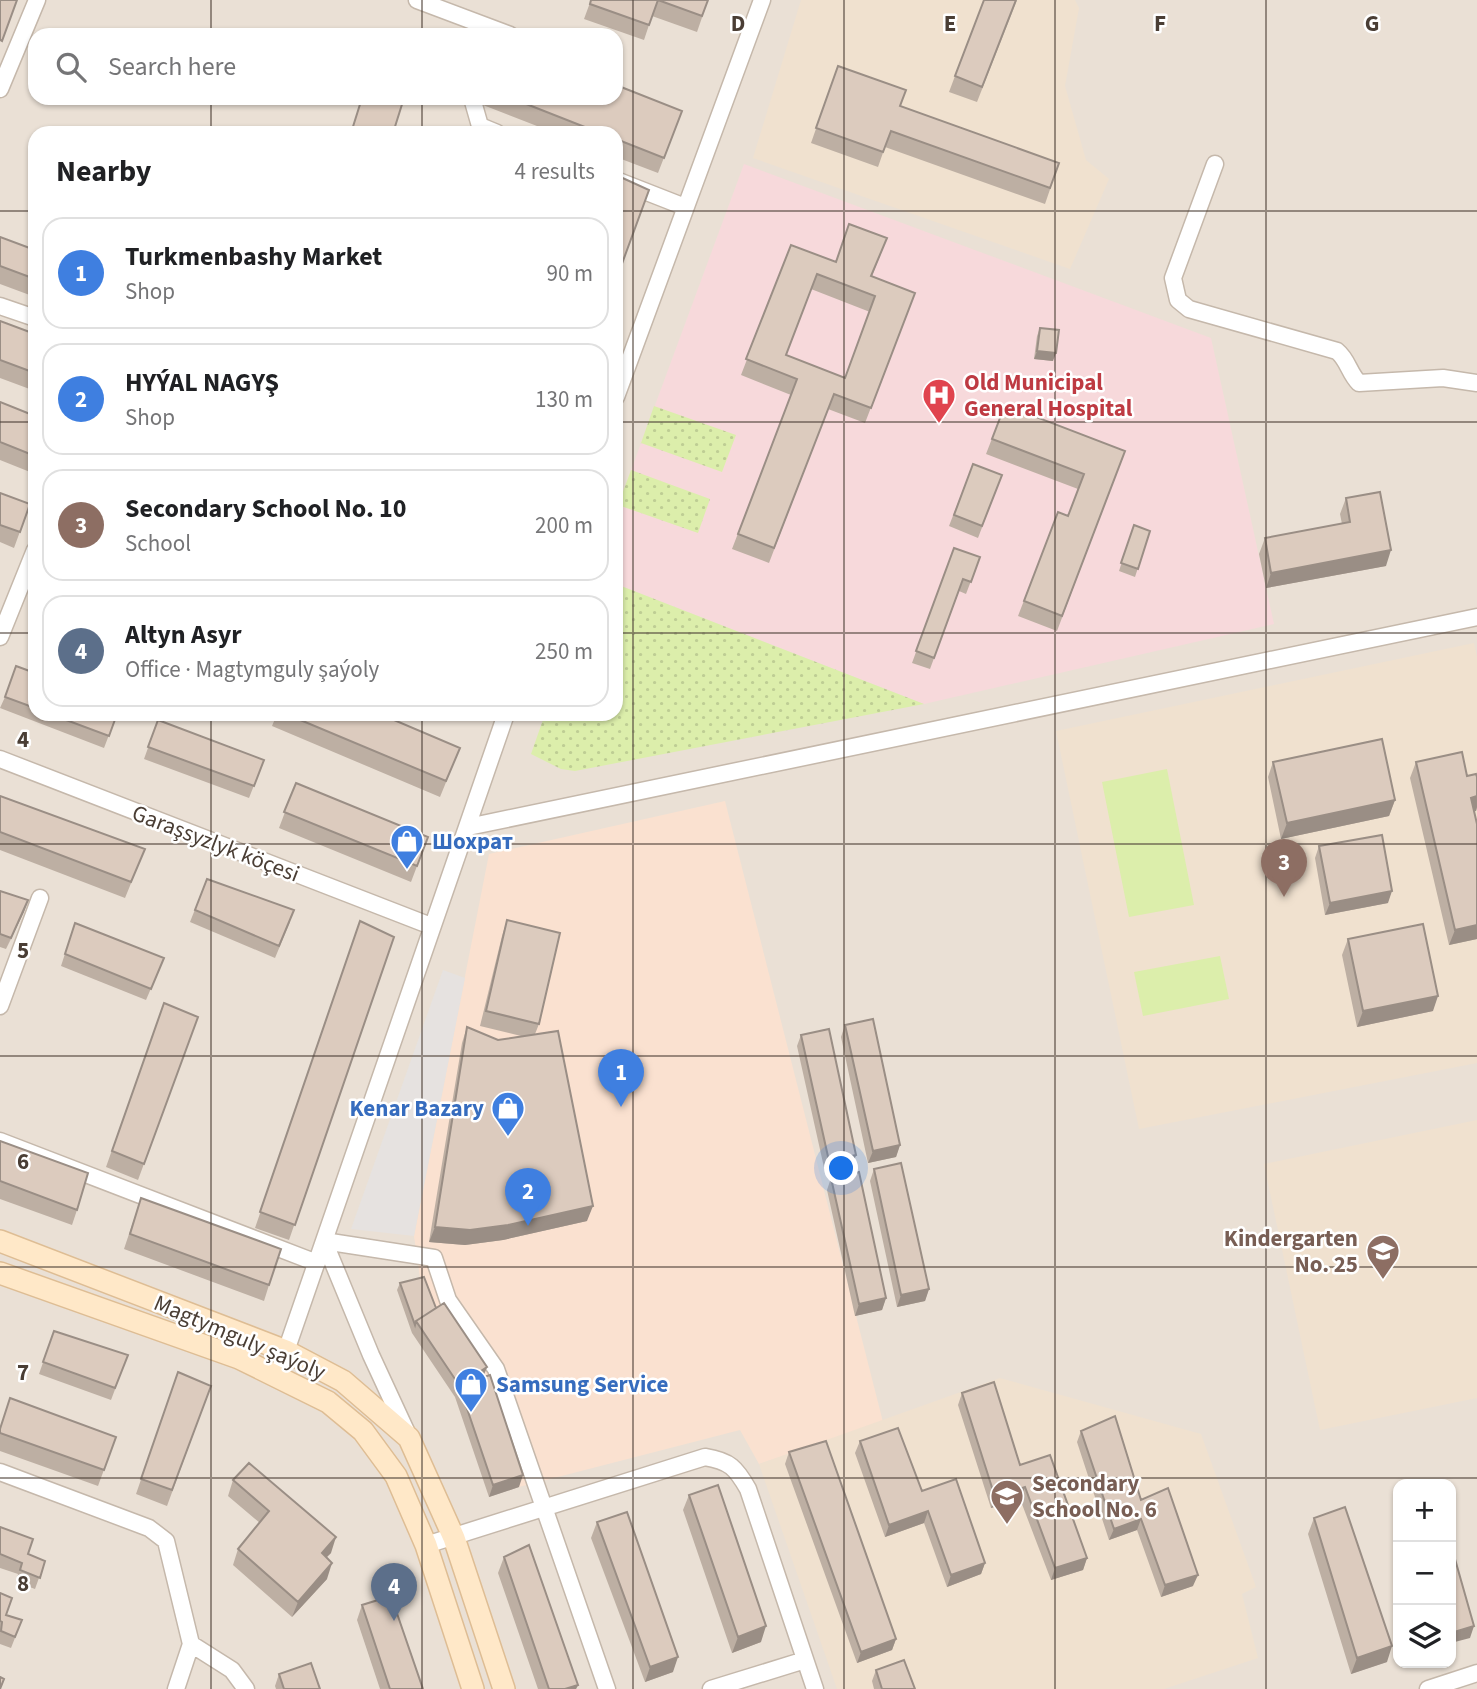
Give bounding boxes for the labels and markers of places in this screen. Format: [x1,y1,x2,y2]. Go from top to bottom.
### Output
place label: Old Municipal General Hospital [964,366,1133,425]
hospital icon: Old Municipal General Hospital [920,376,958,425]
shop icon: Шохрат [388,822,426,871]
place label: Шохрат [432,825,513,858]
pin: 3 [1261,839,1307,897]
pin: 1 [598,1049,644,1107]
shop icon: Kenar Bazary [489,1089,527,1138]
place label: Kenar Bazary [350,1092,484,1125]
pin: 2 [505,1168,551,1226]
place label: Kindergarten No. 25 [1224,1222,1358,1281]
school or university icon: Kindergarten No. 25 [1364,1232,1402,1281]
shop icon: Samsung Service [452,1365,490,1414]
place label: Samsung Service [496,1368,668,1401]
place label: Secondary School No. 6 [1032,1467,1157,1526]
school or university icon: Secondary School No. 6 [988,1477,1026,1526]
pin: 4 [371,1563,417,1621]

